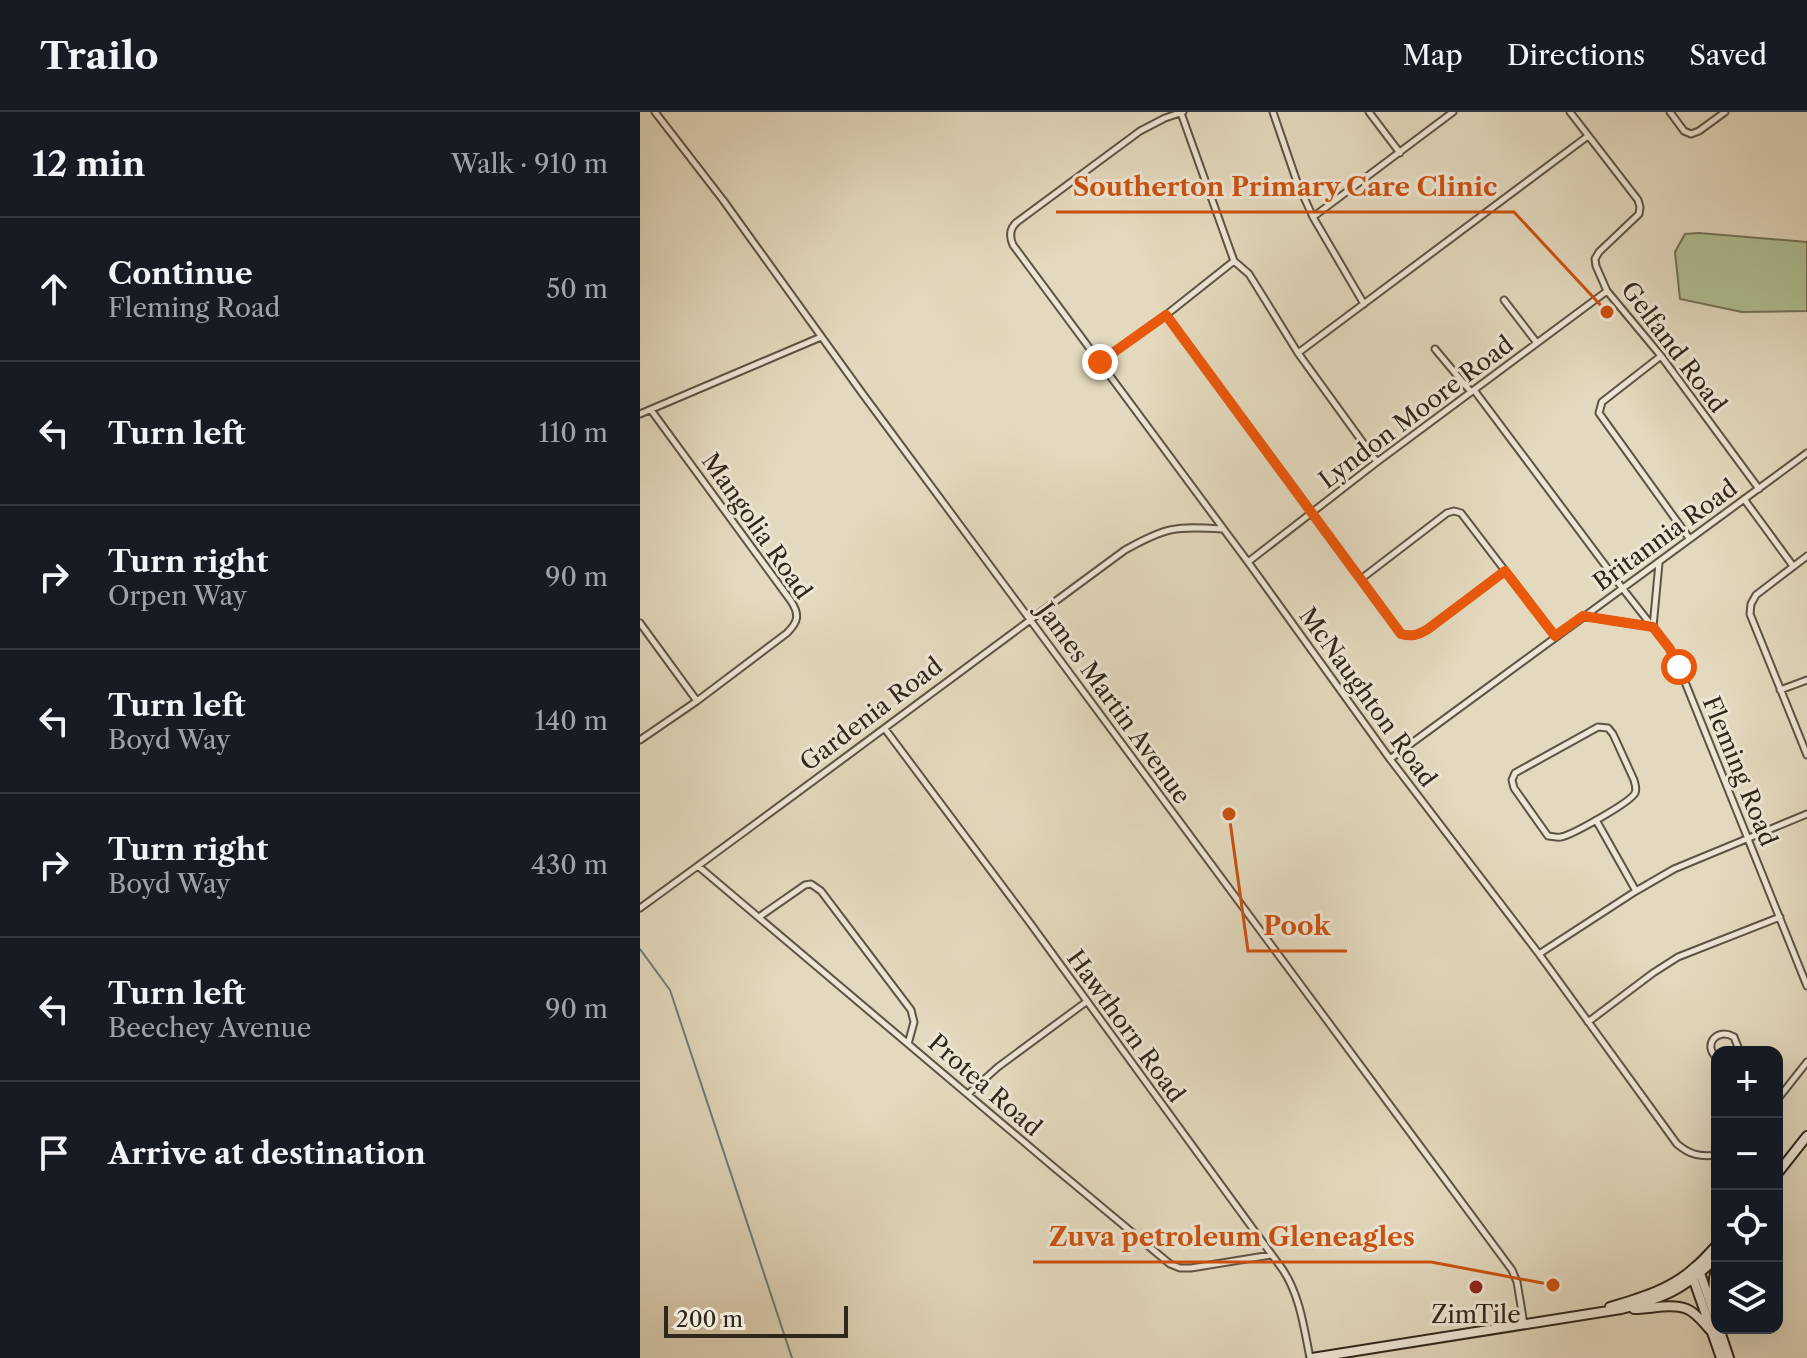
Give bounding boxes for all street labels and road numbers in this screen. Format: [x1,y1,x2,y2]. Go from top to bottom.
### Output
street label: Gelfand Road [1615,276,1733,419]
street label: Lyndon Moore Road [1313,329,1519,495]
street label: Mangolia Road [696,447,818,605]
street label: Britannia Road [1587,473,1743,597]
street label: James Martin Avenue [1029,593,1197,809]
street label: McNaughton Road [1293,602,1443,793]
street label: Gardenia Road [794,651,948,777]
street label: Fleming Road [1697,692,1783,851]
street label: Hawthorn Road [1061,944,1191,1108]
street label: Protea Road [922,1028,1048,1142]

